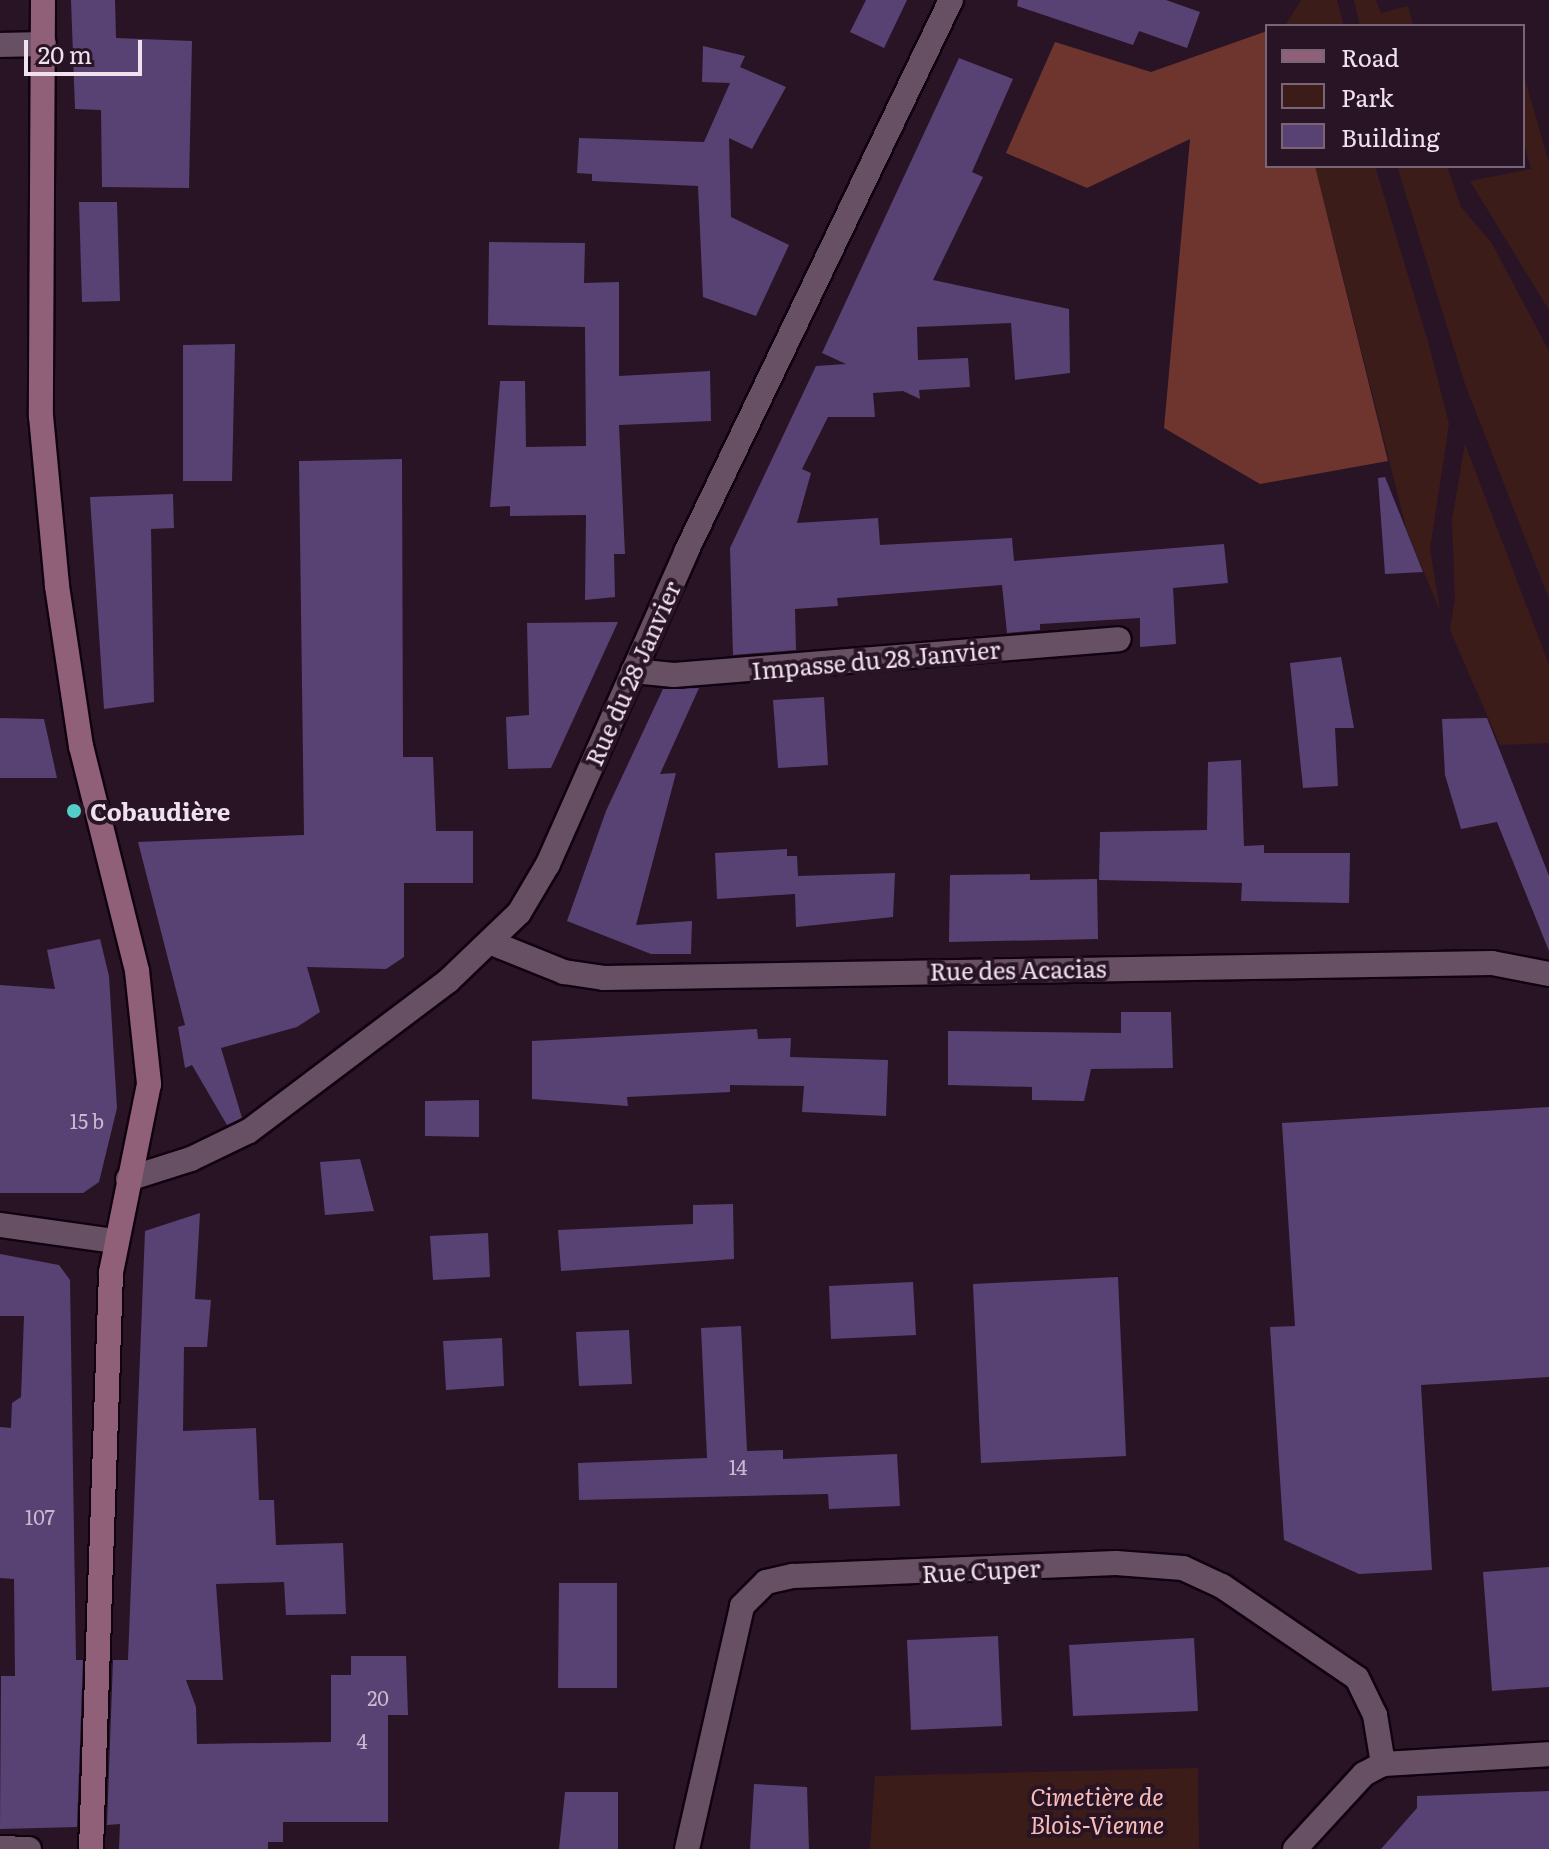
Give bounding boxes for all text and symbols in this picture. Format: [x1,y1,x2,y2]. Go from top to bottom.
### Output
scale bar [28,24,146,74]
legend [1265,24,1525,168]
text: 20 m [38,36,92,71]
text: Road [1341,39,1399,74]
text: Park [1341,79,1394,114]
text: Building [1341,119,1440,154]
street label: Rue du 28 Janvier [578,576,686,770]
street label: Impasse du 28 Janvier [750,634,1002,684]
place label: Cobaudière [90,797,230,825]
marker: Cobaudière [65,802,83,820]
street label: Rue des Acacias [929,953,1107,985]
house number: 15 b [70,1108,104,1132]
house number: 14 [729,1454,747,1478]
house number: 107 [25,1504,55,1528]
street label: Rue Cuper [921,1553,1041,1587]
house number: 20 [367,1685,389,1709]
house number: 4 [356,1728,368,1752]
park label: Cimetière de Blois-Vienne [1030,1782,1164,1838]

